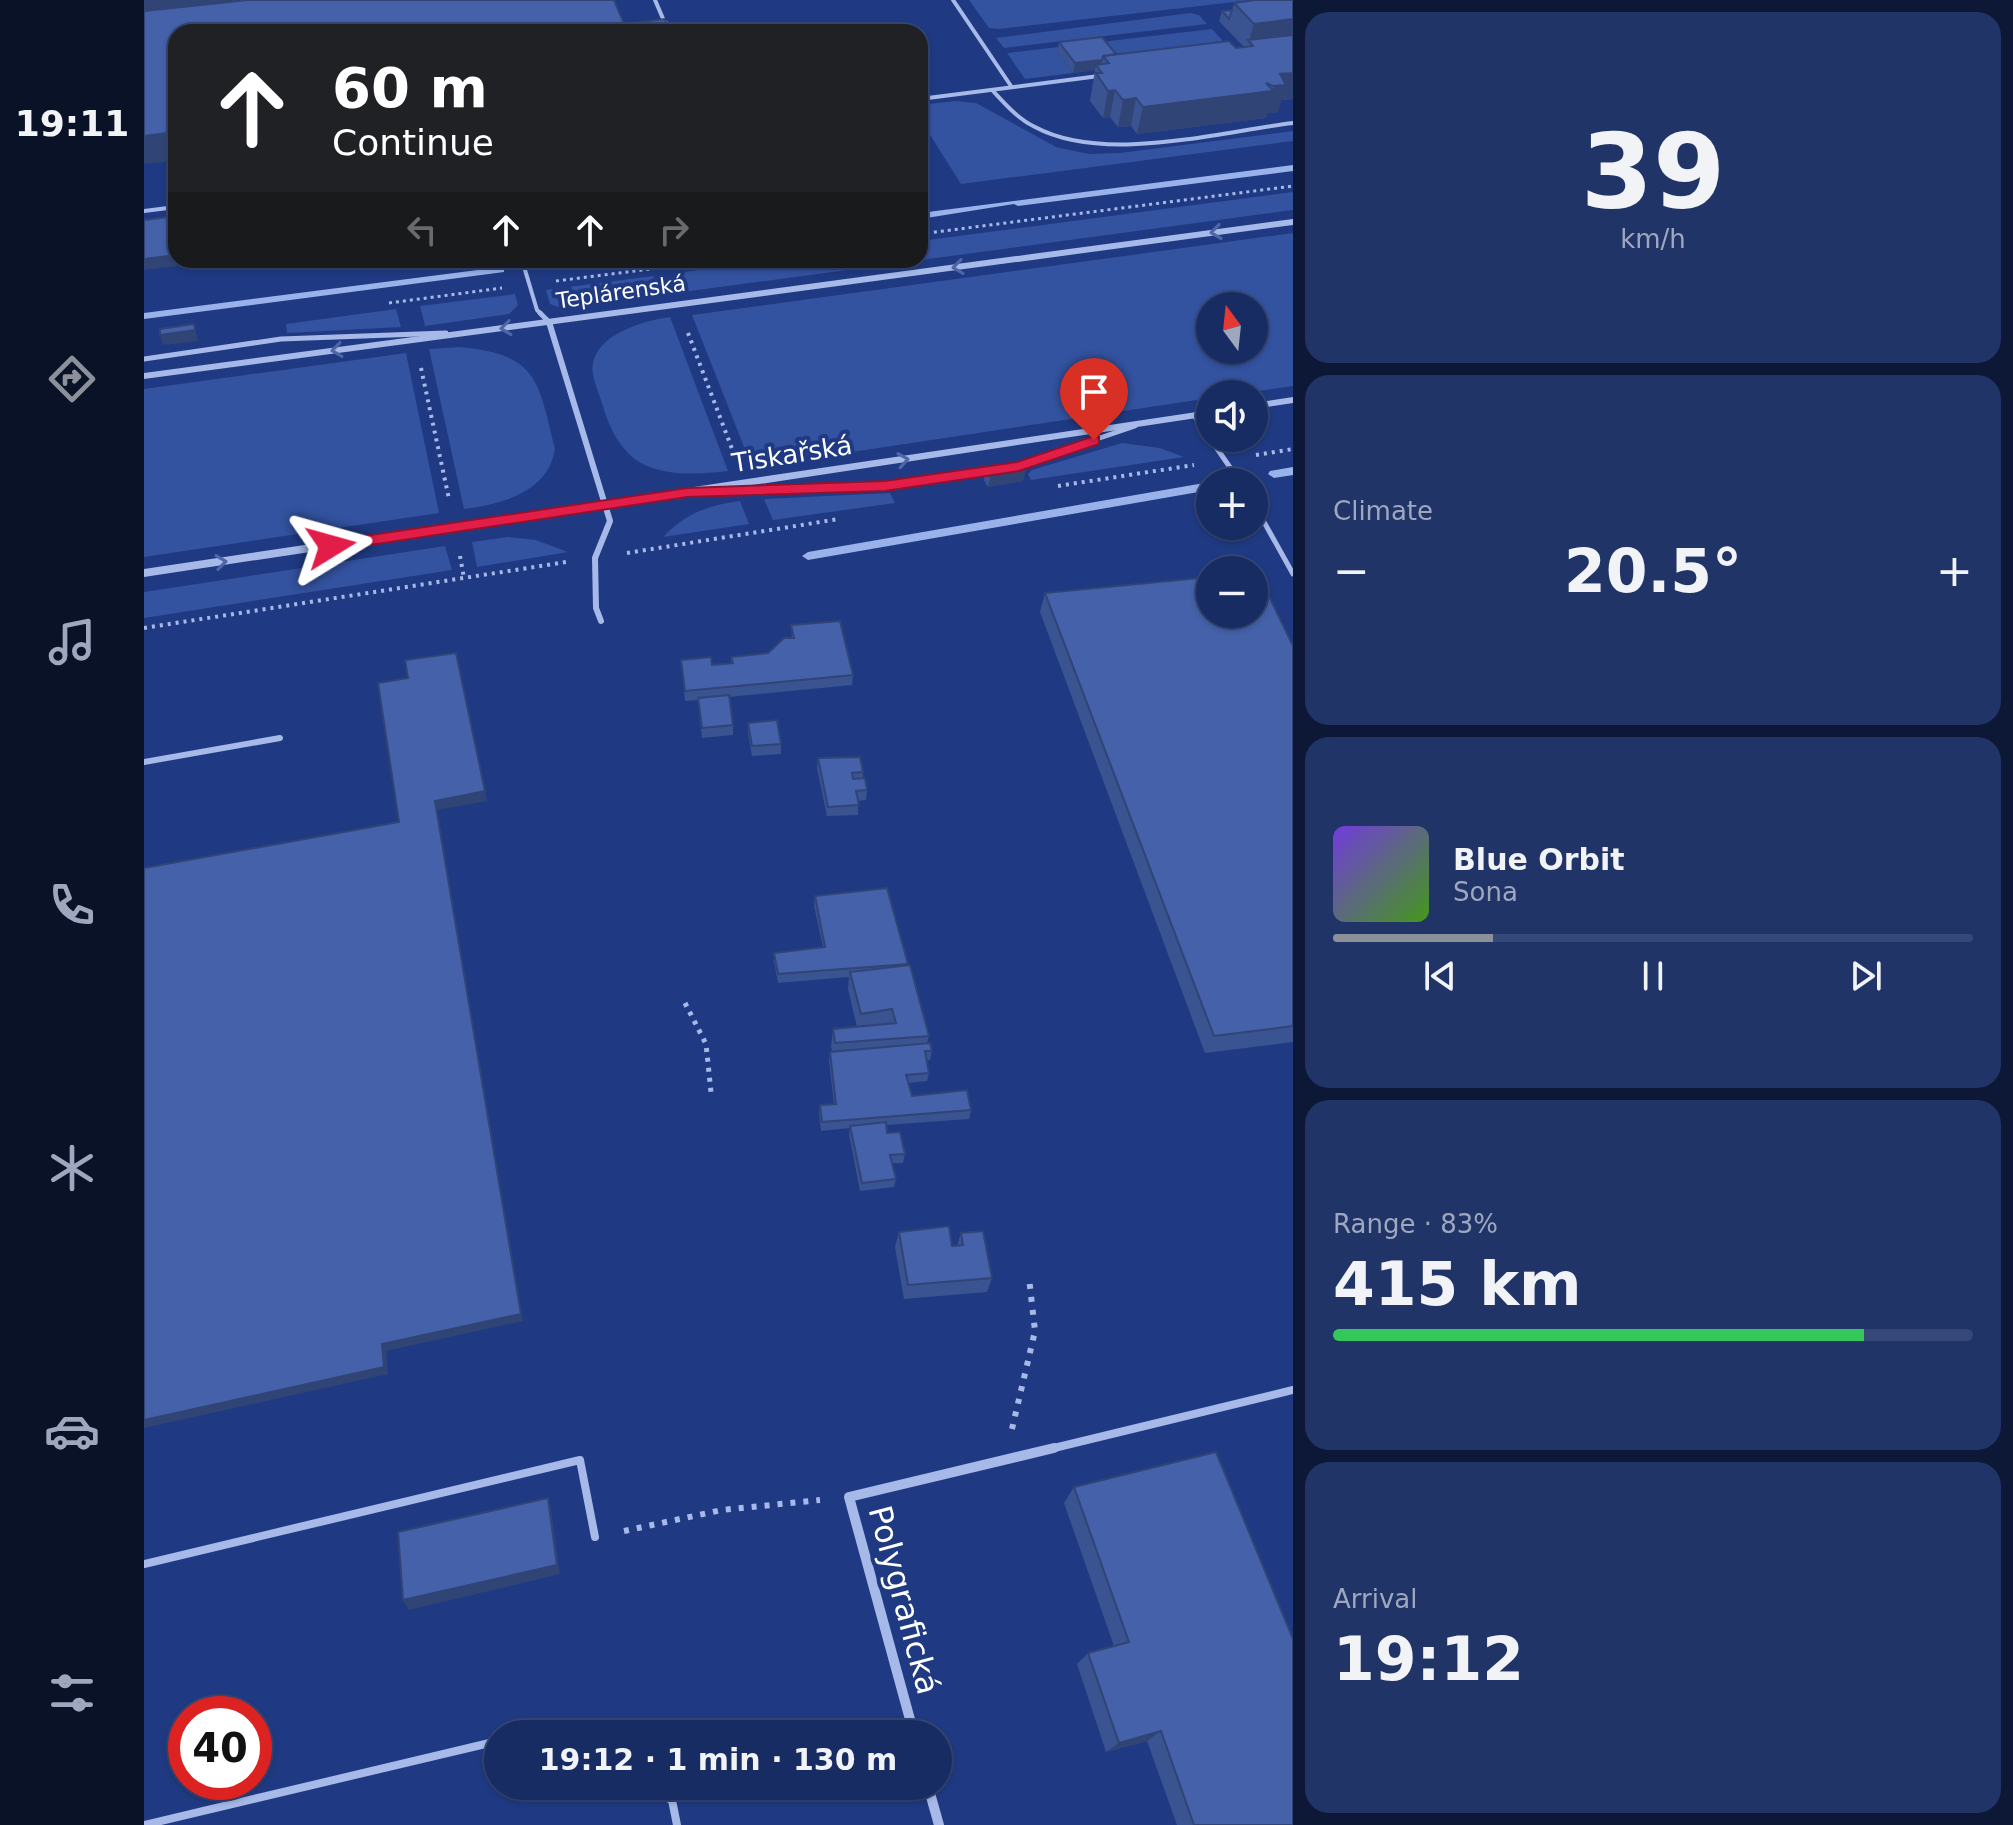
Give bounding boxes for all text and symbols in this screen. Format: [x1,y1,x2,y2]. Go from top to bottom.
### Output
text: 60 m [332,55,488,120]
icon: ahead [200,56,304,160]
text: 19:11 [15,103,129,144]
text: 39 [1581,111,1725,233]
text: Continue [332,122,494,163]
icon: left [400,208,444,252]
icon: ahead [484,208,528,252]
icon: ahead [568,208,612,252]
icon: right [652,208,696,252]
one-way arrow [1209,223,1223,240]
text: km/h [1620,224,1686,254]
one-way arrow [951,258,965,275]
street label: Teplárenská [554,271,687,314]
north arrow [1196,292,1268,364]
map controls [1196,292,1268,628]
one-way arrow [499,319,512,336]
one-way arrow [330,341,344,358]
icon: directions [44,351,100,407]
pin [1060,358,1128,440]
icon: arrive [1072,370,1116,414]
button: sound [1196,380,1268,452]
street label: Tiskařská [729,430,854,478]
one-way arrow [896,452,909,469]
button: + [1196,468,1268,540]
text: Climate [1333,496,1433,526]
position arrow [289,504,373,588]
text: 20.5° [1564,536,1742,606]
text: − [1333,545,1370,596]
text: + [1936,545,1973,596]
one-way arrow [214,554,228,571]
button: − [1196,556,1268,628]
icon: music [44,614,100,670]
text: Blue Orbit [1453,842,1625,877]
icon: phone [44,877,100,933]
text: Sona [1453,877,1518,907]
icon: previous [1418,954,1462,998]
icon: pause [1631,954,1675,998]
icon: next [1844,954,1888,998]
icon: climate [44,1140,100,1196]
text: Range · 83% [1333,1209,1498,1239]
text: 415 km [1333,1249,1582,1319]
icon: car [44,1403,100,1459]
street label: Polygrafická [861,1501,947,1699]
text: Arrival [1333,1584,1417,1614]
text: 19:12 [1333,1624,1524,1694]
icon: filters [44,1665,100,1721]
speed limit sign: 40 [168,1696,272,1800]
text: 19:12 · 1 min · 130 m [539,1742,897,1777]

